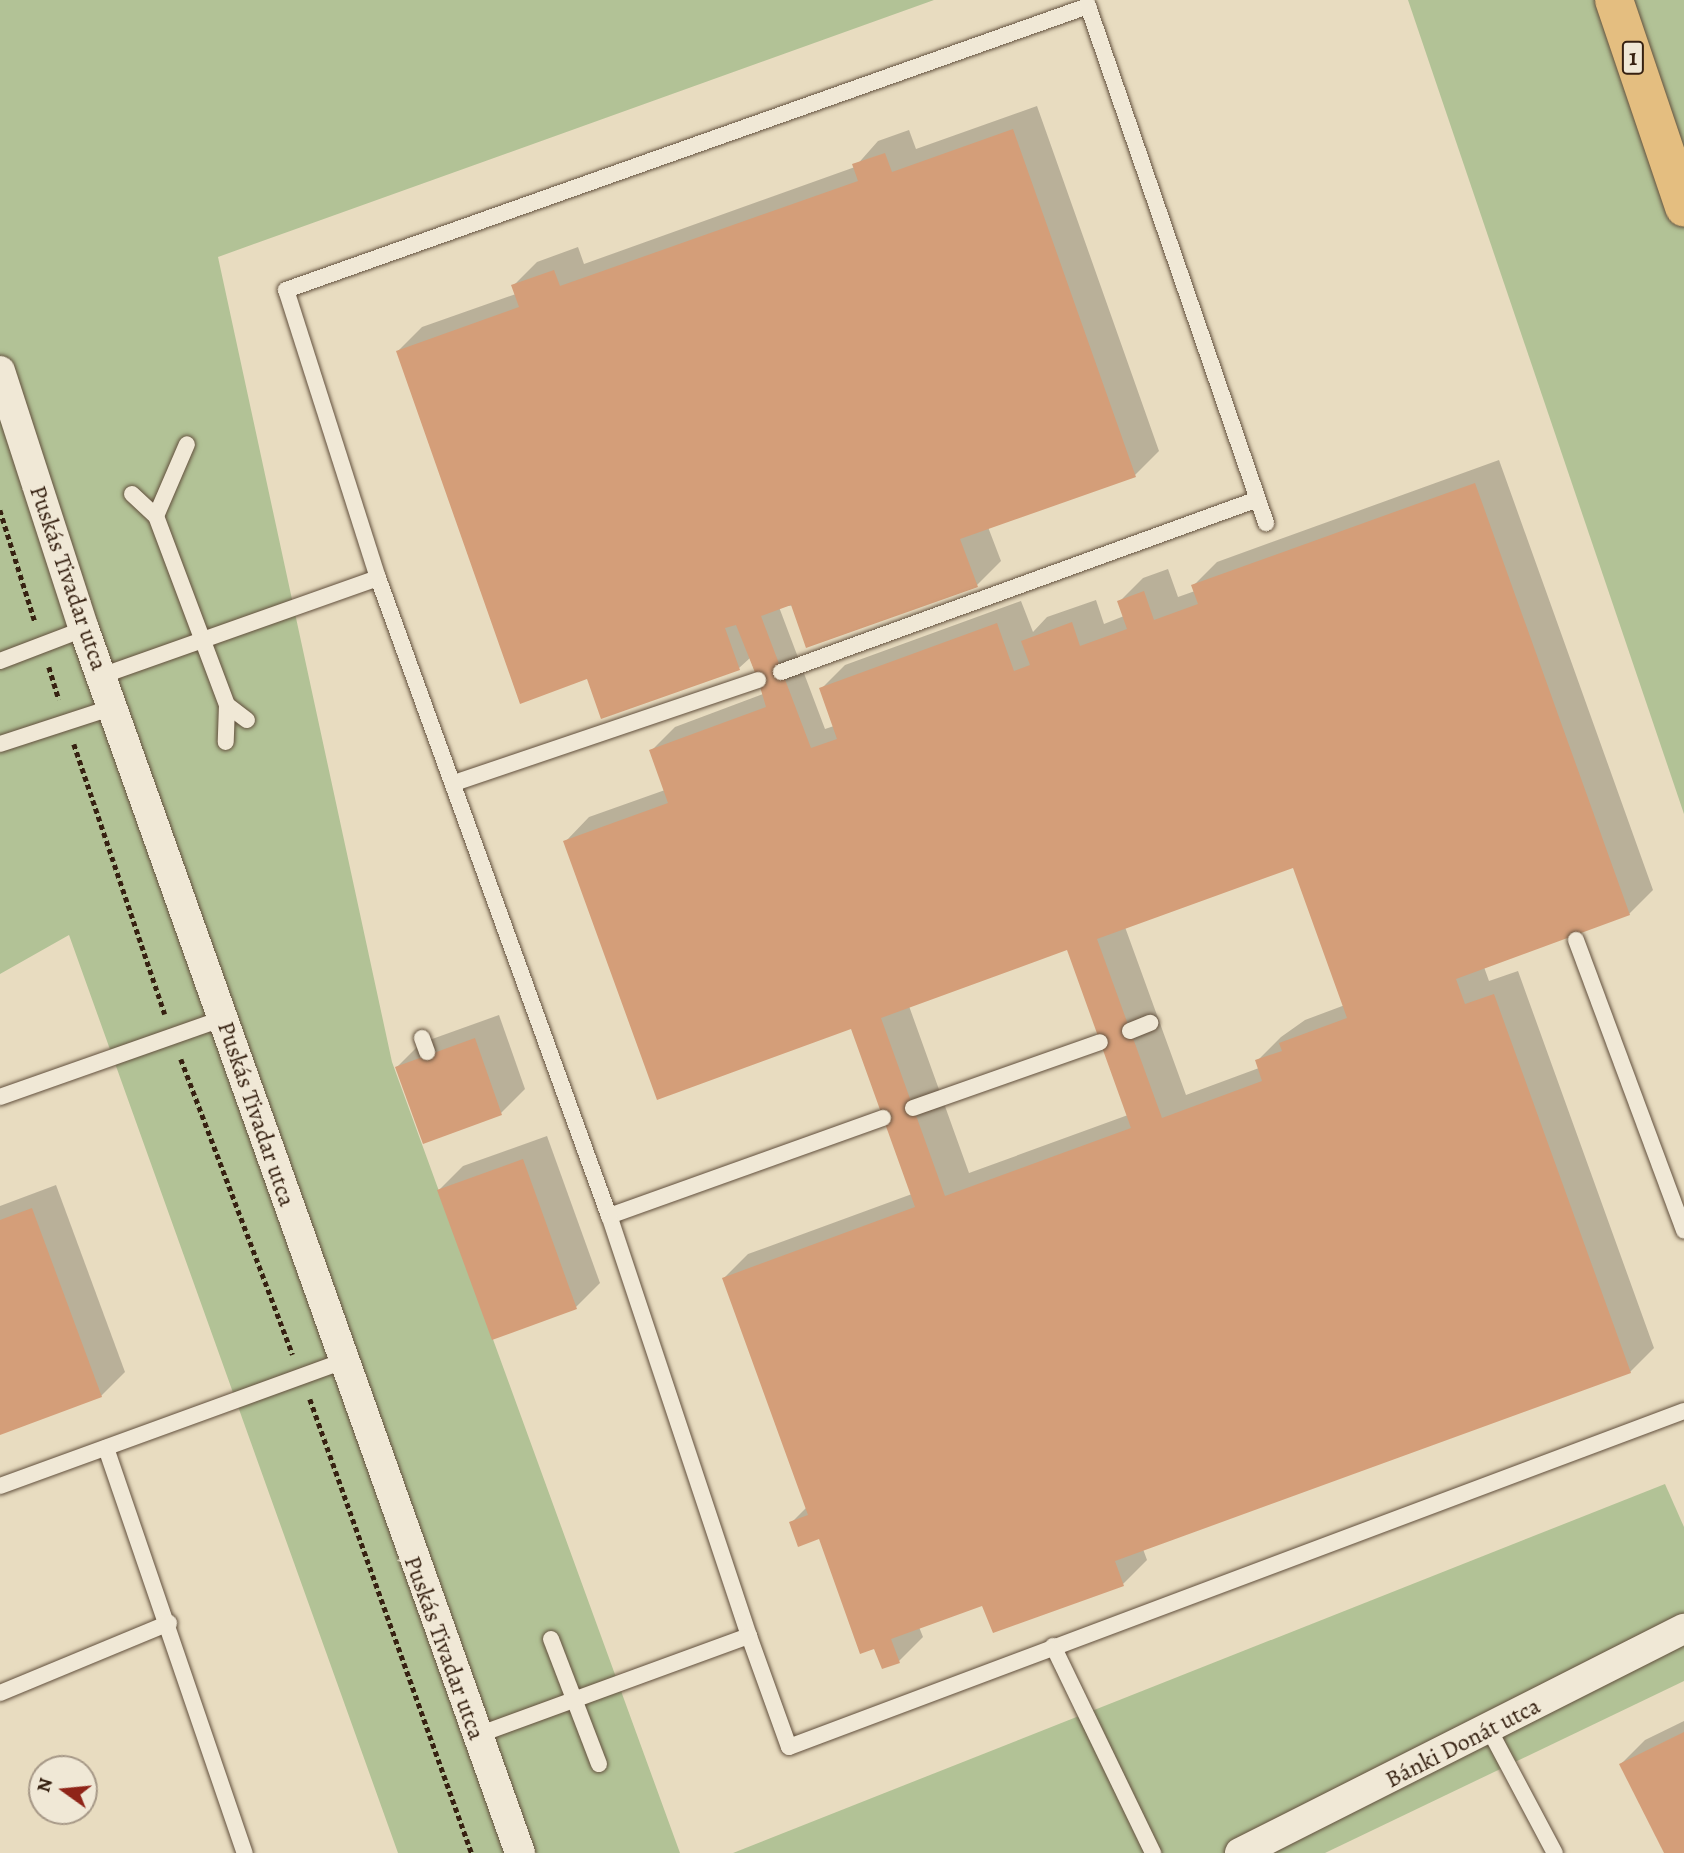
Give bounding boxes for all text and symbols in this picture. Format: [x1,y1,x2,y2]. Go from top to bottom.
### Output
road number: 1 [1621,39,1645,78]
street label: Puskás Tivadar utca [23,482,113,674]
street label: Puskás Tivadar utca [211,1018,301,1210]
street label: Puskás Tivadar utca [397,1552,491,1744]
street label: Bánki Donát utca [1381,1692,1545,1794]
north arrow [28,1755,98,1825]
text: N [30,1775,59,1795]

